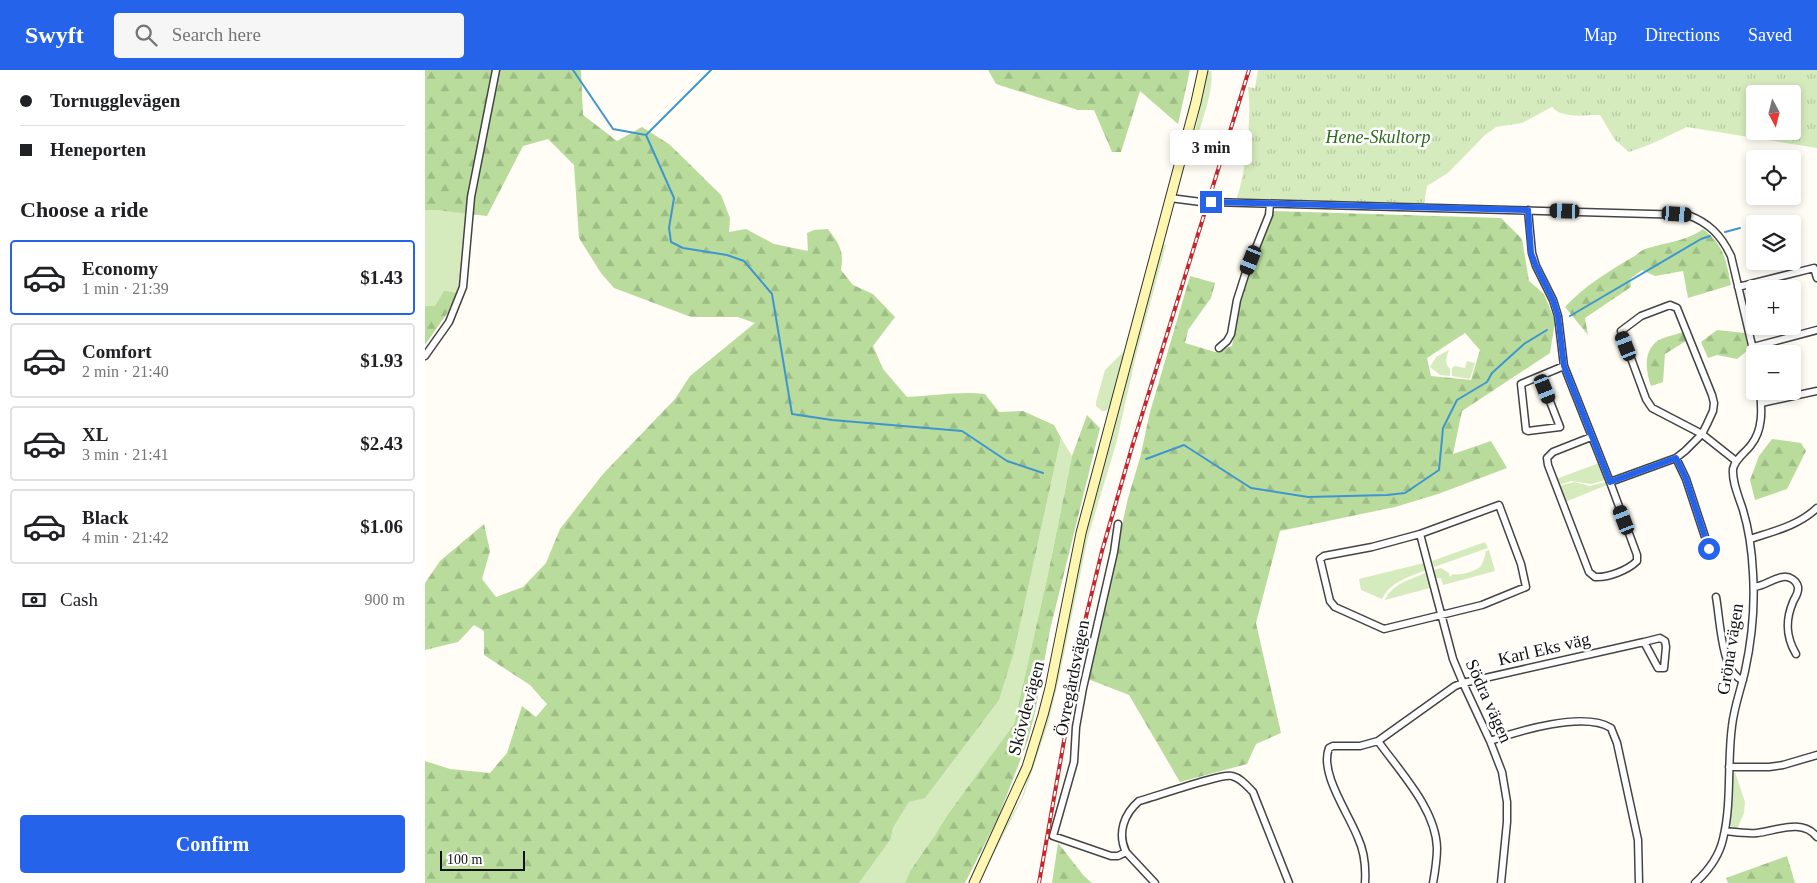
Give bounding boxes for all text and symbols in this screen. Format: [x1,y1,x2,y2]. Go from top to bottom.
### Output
search box [114,13,464,58]
icon: search [132,21,160,49]
text: Swyft [25,22,84,48]
text: Search here [172,24,261,45]
text: Map [1584,25,1617,45]
text: Directions [1645,25,1720,45]
text: Saved [1748,25,1792,45]
north arrow [1746,85,1801,140]
map controls [1746,85,1801,400]
text: Tornugglevägen [50,90,180,111]
park label: Hene-Skultorp [1325,127,1430,147]
callout: 3 min [1170,129,1252,164]
text: Heneporten [50,139,146,160]
text: 3 min [1192,139,1230,156]
button: locate [1746,150,1801,205]
route end [1200,191,1222,213]
text: Choose a ride [20,197,148,222]
car [1549,203,1580,219]
car [1661,205,1692,223]
button: layers [1746,215,1801,270]
car [1238,243,1263,277]
icon: car [22,255,67,300]
text: Economy [82,258,158,279]
text: $1.43 [360,267,403,288]
text: 1 min · 21:39 [82,280,169,297]
button: + [1746,280,1801,335]
car [1613,329,1638,363]
icon: car [22,338,67,383]
text: Comfort [82,341,152,362]
button: − [1746,345,1801,400]
text: $1.93 [360,350,403,371]
text: 2 min · 21:40 [82,363,169,380]
car [1532,372,1557,406]
icon: car [22,421,67,466]
text: XL [82,424,108,445]
text: $2.43 [360,433,403,454]
text: 3 min · 21:41 [82,446,169,463]
car [1611,503,1636,537]
icon: car [22,504,67,549]
text: Black [82,507,128,528]
text: $1.06 [360,516,403,537]
text: 4 min · 21:42 [82,529,169,546]
route start [1698,538,1720,560]
icon: cash [20,586,48,614]
text: Cash [60,589,98,610]
text: 900 m [365,591,405,608]
street label: Gröna vägen [1713,602,1747,696]
street label: Övregårdsvägen [1051,618,1093,738]
street label: Karl Eks väg [1496,629,1592,669]
street label: Södra vägen [1462,656,1516,746]
street label: Skövdevägen [1004,659,1048,757]
button: Confirm [20,815,405,873]
scale bar [440,848,525,871]
text: 100 m [447,852,482,867]

